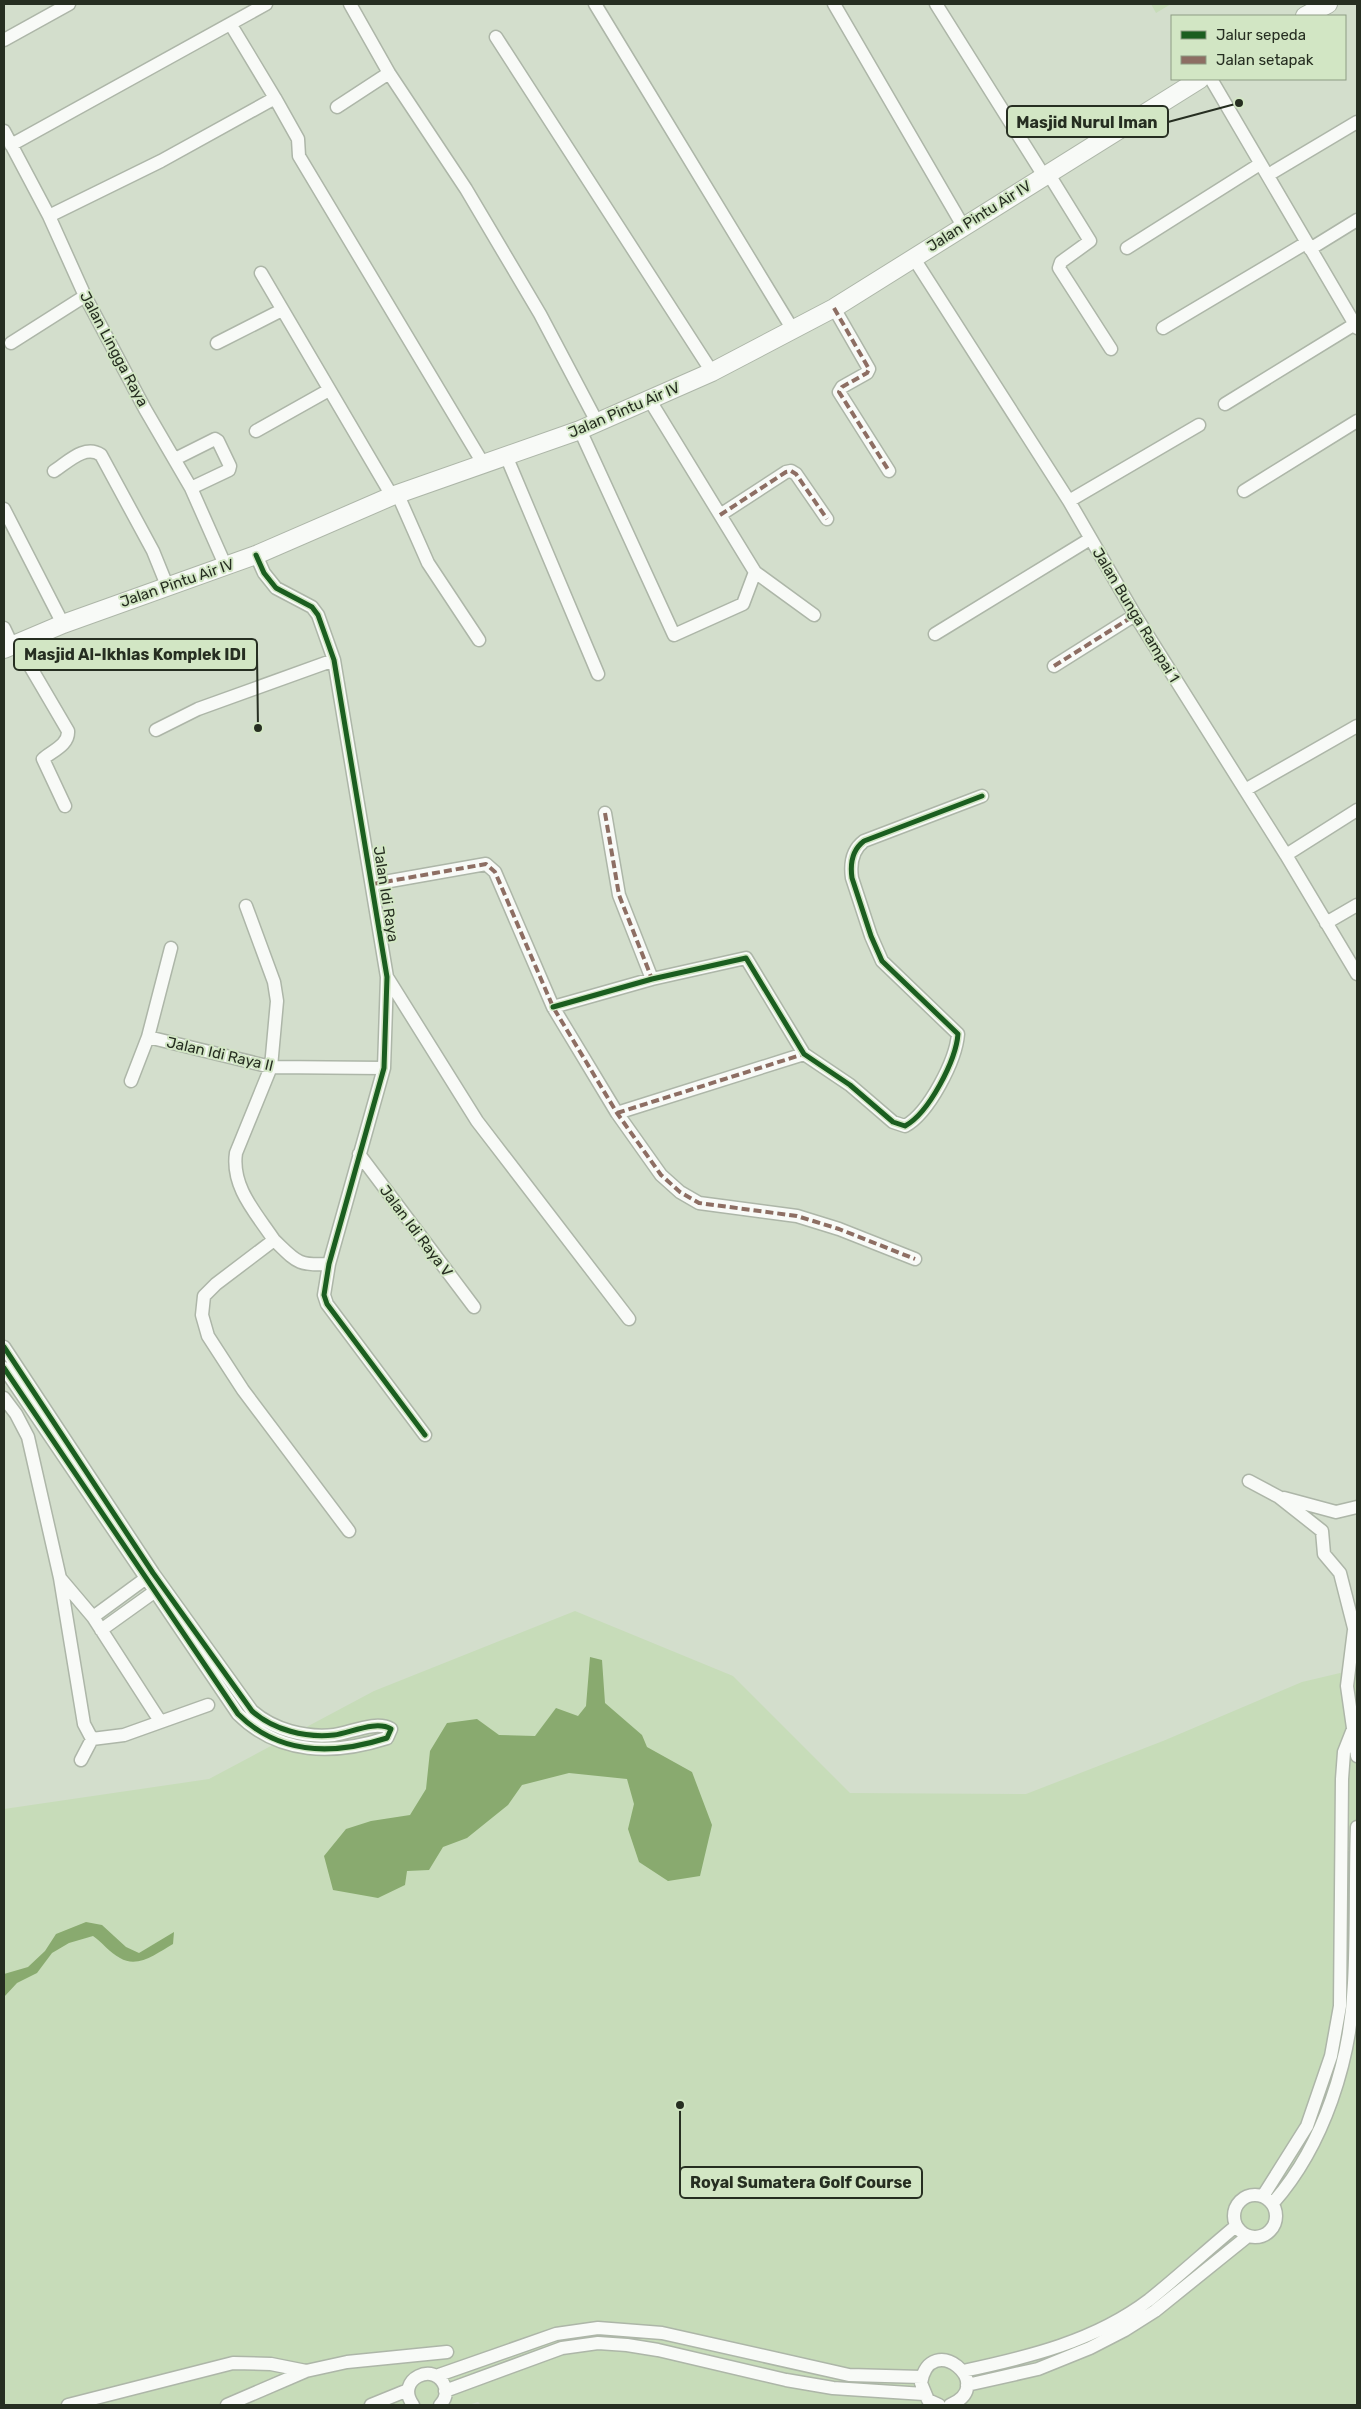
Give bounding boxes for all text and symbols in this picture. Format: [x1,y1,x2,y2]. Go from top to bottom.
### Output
legend [1171,15,1346,80]
text: Jalur sepeda [1216,26,1306,44]
text: Jalan setapak [1216,51,1314,69]
callout: Masjid Nurul Iman [1007,106,1168,137]
text: Masjid Nurul Iman [1016,113,1158,132]
street label: Jalan Pintu Air IV [924,177,1035,255]
street label: Jalan Lingga Raya [76,288,152,410]
street label: Jalan Pintu Air IV [565,378,683,442]
street label: Jalan Bunga Rampai 1 [1089,544,1183,686]
street label: Jalan Pintu Air IV [118,555,237,611]
callout: Masjid Al-Ikhlas Komplek IDI [14,639,257,670]
text: Masjid Al-Ikhlas Komplek IDI [24,645,246,664]
street label: Jalan Idi Raya [370,845,402,943]
street label: Jalan Idi Raya II [165,1033,275,1075]
street label: Jalan Idi Raya V [376,1182,456,1280]
callout: Royal Sumatera Golf Course [680,2167,922,2198]
text: Royal Sumatera Golf Course [690,2173,912,2192]

